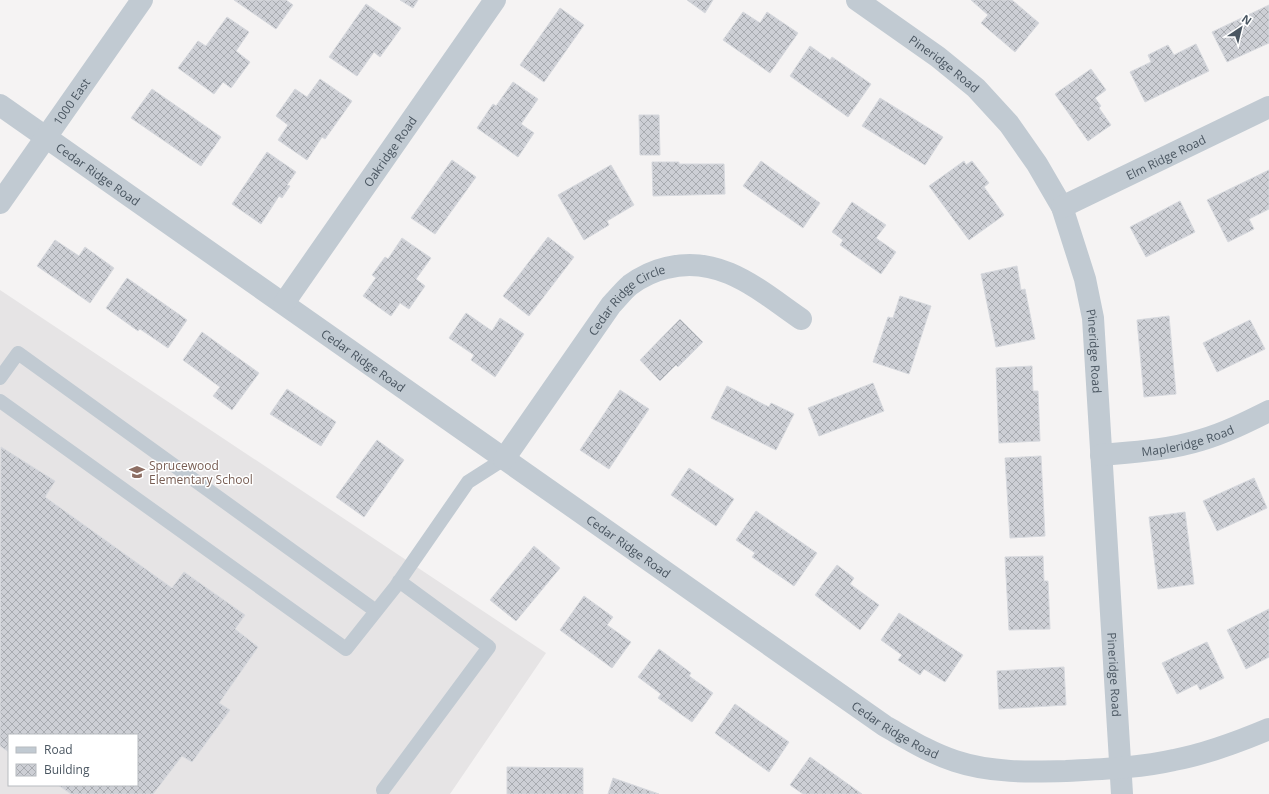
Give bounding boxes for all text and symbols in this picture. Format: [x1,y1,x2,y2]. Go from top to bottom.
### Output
north arrow [1221,8,1261,48]
text: N [1239,11,1255,28]
street label: Pineridge Road [906,31,983,96]
street label: 1000 East [49,74,94,128]
street label: Oakridge Road [359,112,420,190]
street label: Elm Ridge Road [1123,130,1208,183]
street label: Cedar Ridge Road [53,138,144,209]
street label: Cedar Ridge Circle [584,260,667,339]
street label: Pineridge Road [1083,307,1106,394]
street label: Cedar Ridge Road [318,325,409,395]
street label: Mapleridge Road [1140,420,1236,460]
place label: Sprucewood Elementary School [149,457,253,488]
school or university icon: Sprucewood Elementary School [128,463,146,481]
street label: Cedar Ridge Road [583,511,674,582]
street label: Pineridge Road [1104,632,1126,717]
street label: Cedar Ridge Road [848,697,942,762]
legend [8,734,138,786]
text: Road [44,741,73,758]
text: Building [44,761,90,778]

